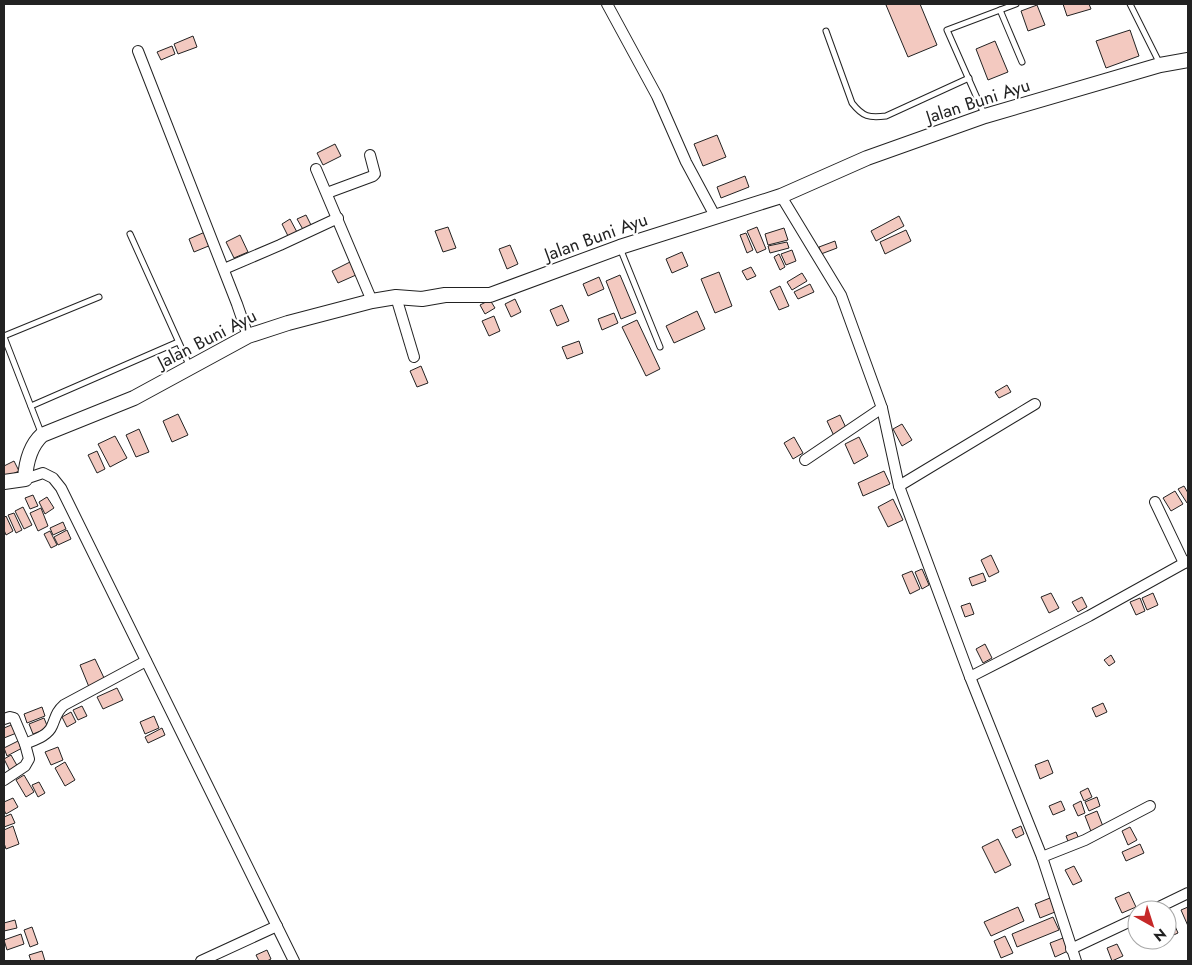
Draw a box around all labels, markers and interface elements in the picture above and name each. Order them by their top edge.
street label: Jalan Buni Ayu [921,72,1033,131]
street label: Jalan Buni Ayu [539,206,651,268]
street label: Jalan Buni Ayu [151,303,261,376]
north arrow [1127,900,1177,950]
text: N [1150,924,1171,946]

